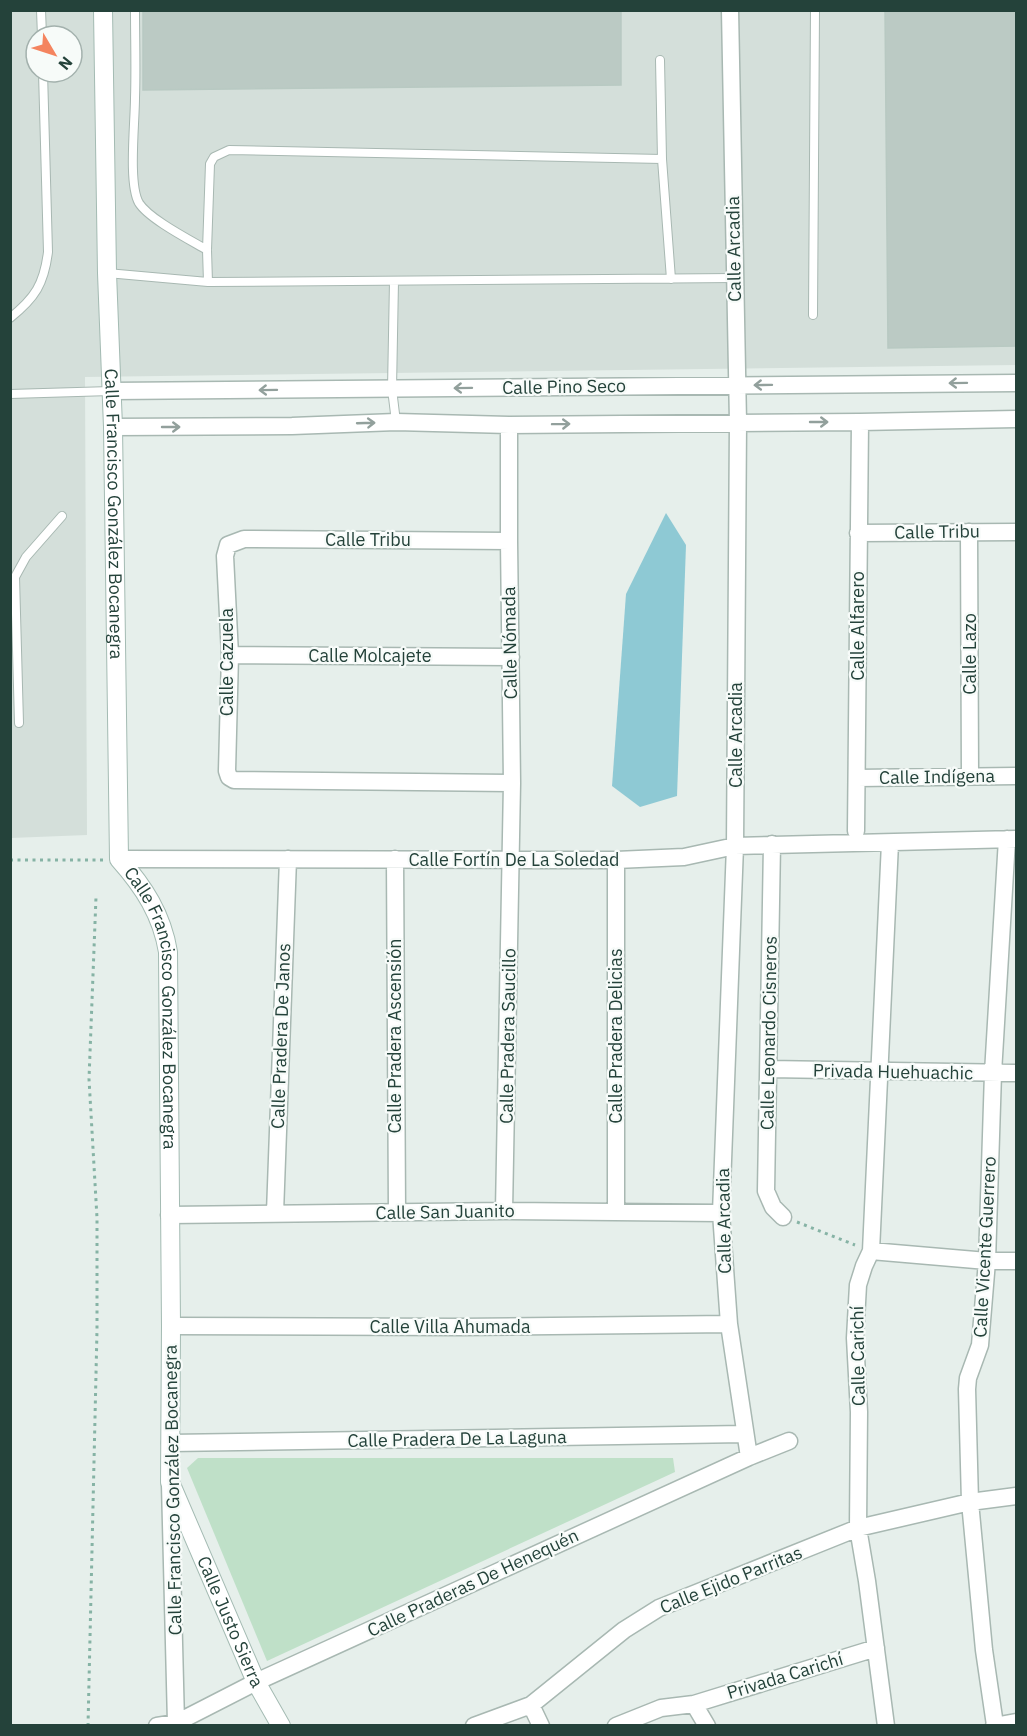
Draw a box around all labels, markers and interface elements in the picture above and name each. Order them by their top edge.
north arrow [24,24,84,84]
text: N [54,53,77,74]
street label: Calle Arcadia [721,195,746,302]
street label: Calle Francisco González Bocanegra [100,368,128,660]
street label: Calle Pino Seco [502,374,626,399]
one-way arrow [949,377,969,389]
one-way arrow [754,379,774,391]
one-way arrow [454,382,474,394]
one-way arrow [259,384,279,396]
one-way arrow [809,416,829,428]
one-way arrow [356,418,376,429]
one-way arrow [551,419,571,430]
one-way arrow [161,421,181,433]
street label: Calle Tribu [894,519,980,544]
street label: Calle Tribu [325,528,411,551]
street label: Calle Alfarero [846,571,869,681]
street label: Calle Nómada [497,586,522,700]
street label: Calle Cazuela [215,607,238,716]
street label: Calle Lazo [958,613,981,695]
street label: Calle Molcajete [308,644,432,667]
street label: Calle Arcadia [724,682,747,788]
street label: Calle Indígena [879,764,996,789]
street label: Calle Fortín De La Soledad [408,848,620,871]
street label: Calle Francisco González Bocanegra [119,862,182,1150]
street label: Calle Leonardo Cisneros [755,936,782,1130]
street label: Calle Pradera Ascensión [383,938,406,1134]
street label: Calle Pradera De Janos [266,942,295,1129]
street label: Calle Pradera Saucillo [494,948,521,1124]
street label: Calle Pradera Delicias [604,948,627,1124]
street label: Privada Huehuachic [813,1059,973,1084]
street label: Calle Vicente Guerrero [968,1156,1001,1338]
street label: Calle Arcadia [711,1167,736,1274]
street label: Calle San Juanito [375,1199,515,1224]
street label: Calle Carichí [845,1305,870,1406]
street label: Calle Villa Ahumada [369,1315,531,1338]
street label: Calle Francisco González Bocanegra [158,1344,187,1635]
street label: Calle Pradera De La Laguna [347,1425,567,1452]
street label: Calle Praderas De Henequén [363,1523,582,1642]
street label: Calle Ejido Parritas [656,1540,805,1619]
street label: Calle Justo Sierra [192,1552,269,1692]
street label: Privada Carichí [724,1647,846,1704]

